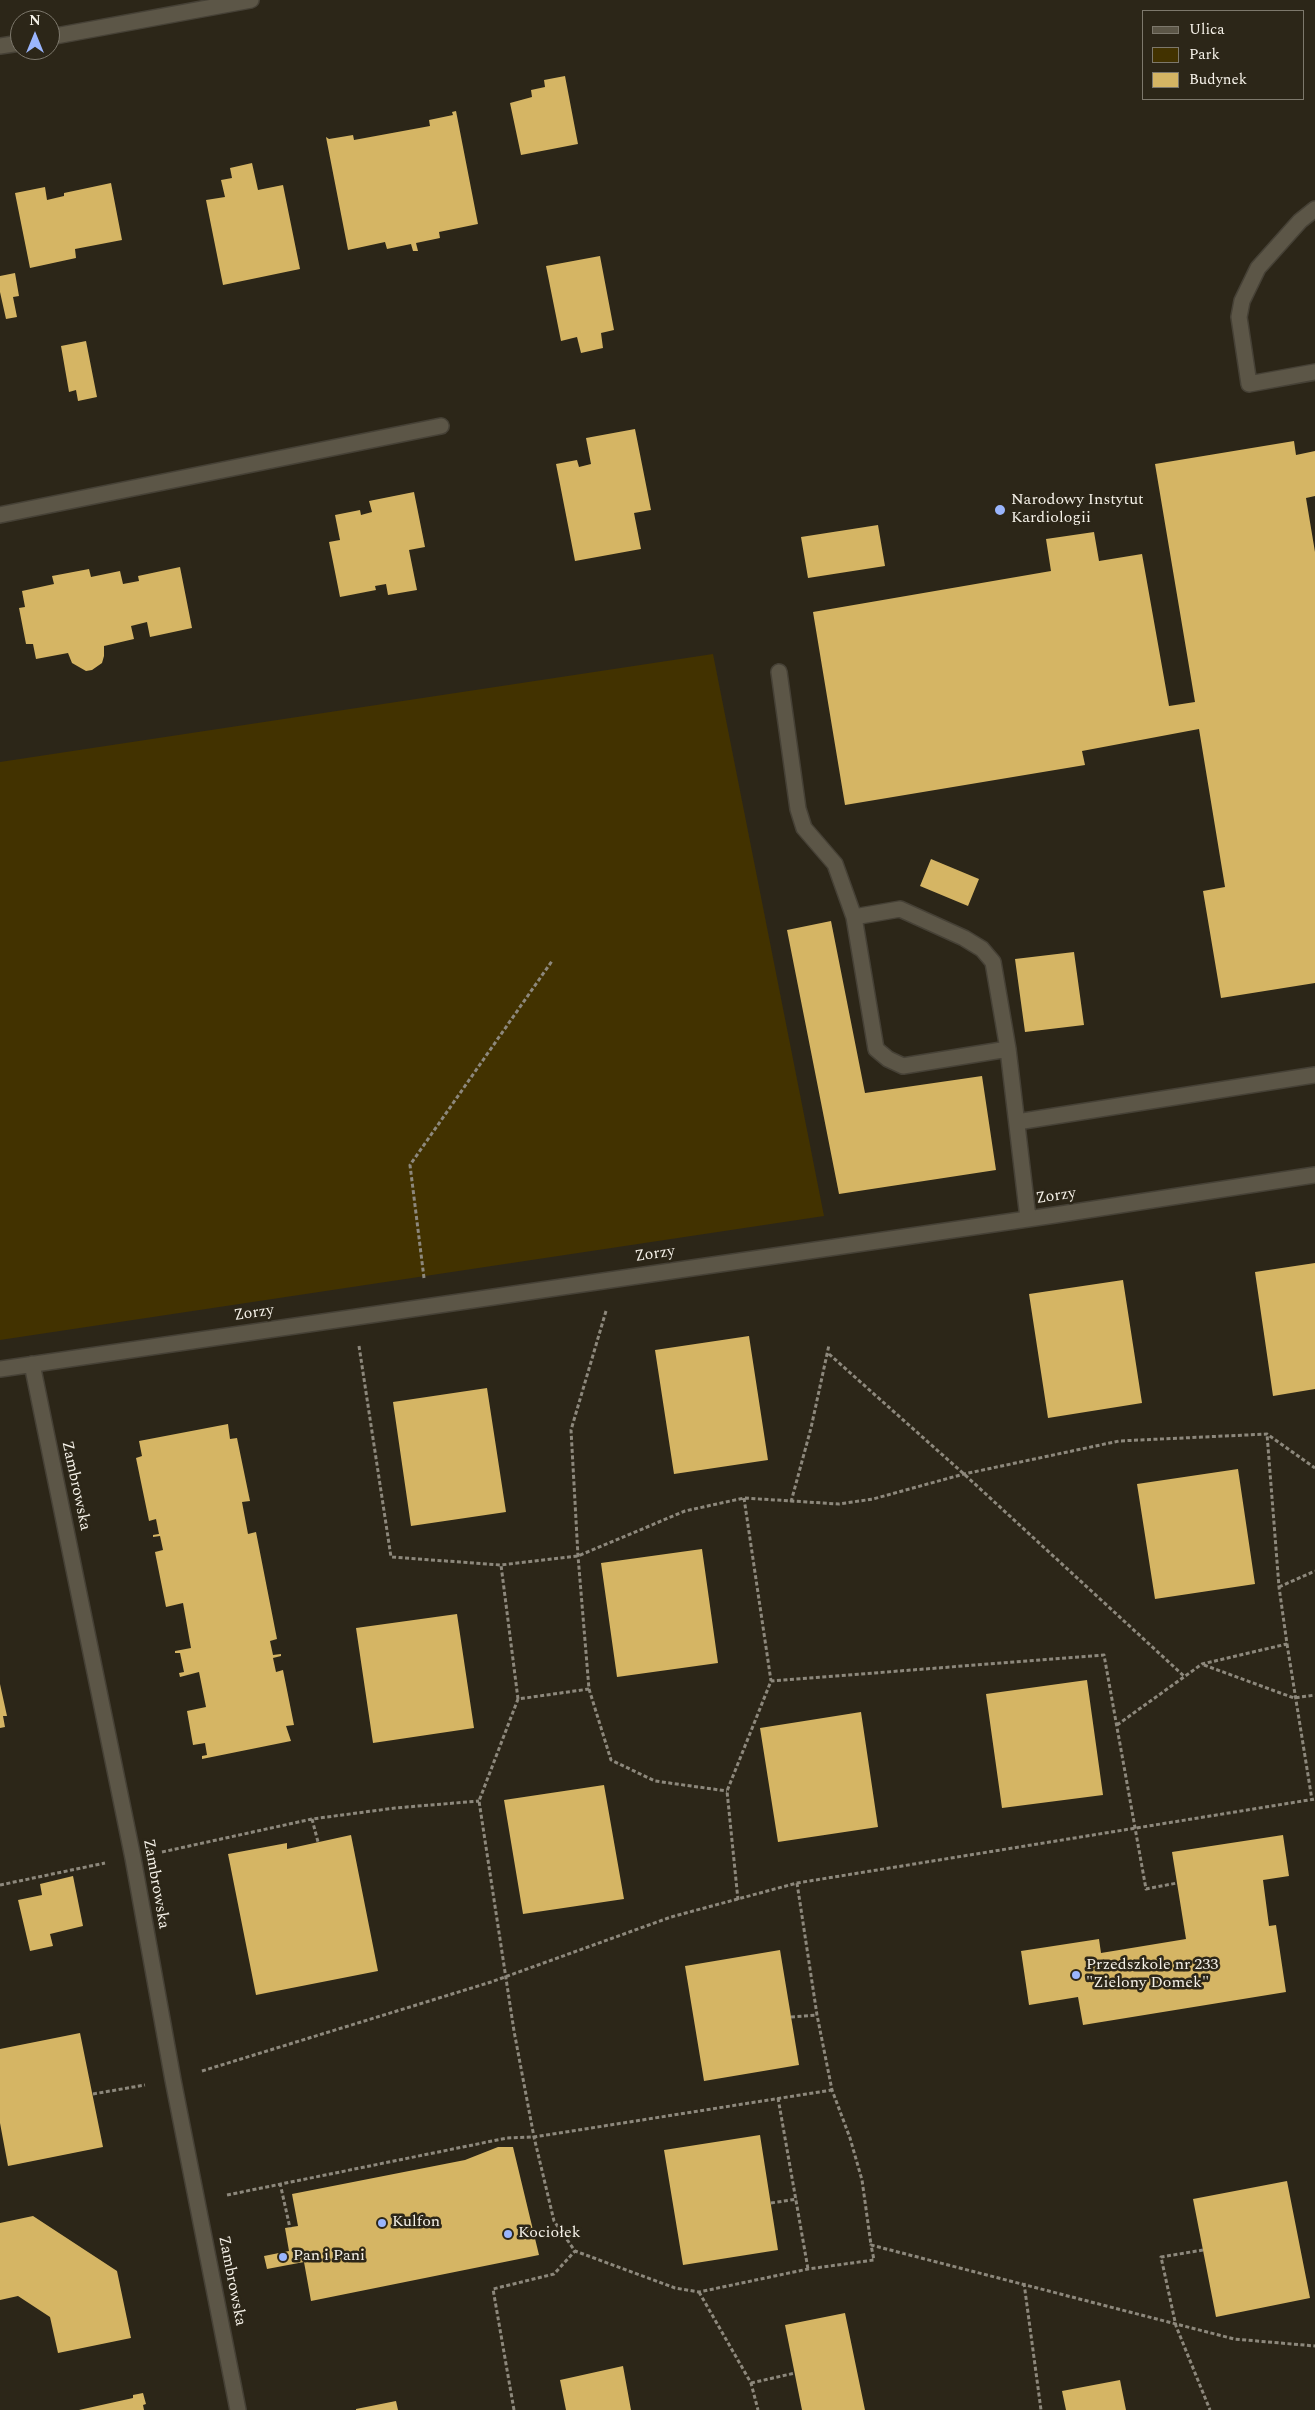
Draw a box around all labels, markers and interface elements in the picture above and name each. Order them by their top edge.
north arrow [10,10,60,60]
text: N [29,10,41,31]
legend [1142,10,1305,100]
text: Ulica [1189,18,1225,41]
text: Park [1189,43,1220,66]
text: Budynek [1189,68,1247,91]
place label: Narodowy Instytut Kardiologii [1011,491,1144,529]
marker: Narodowy Instytut Kardiologii [993,503,1007,517]
street label: Zorzy [1035,1185,1077,1209]
street label: Zorzy [634,1243,676,1267]
street label: Zorzy [233,1302,275,1326]
street label: Zambrowska [56,1439,94,1533]
street label: Zambrowska [138,1837,172,1931]
place label: Przedszkole nr 233 "Zielony Domek" [1086,1956,1218,1994]
marker: Przedszkole nr 233 "Zielony Domek" [1070,1969,1082,1981]
place label: Kulfon [392,2213,440,2233]
marker: Kulfon [376,2217,388,2229]
place label: Kociołek [518,2224,581,2244]
marker: Kociołek [502,2228,514,2240]
street label: Zambrowska [213,2234,249,2328]
place label: Pan i Pani [293,2247,365,2267]
marker: Pan i Pani [277,2251,289,2263]

